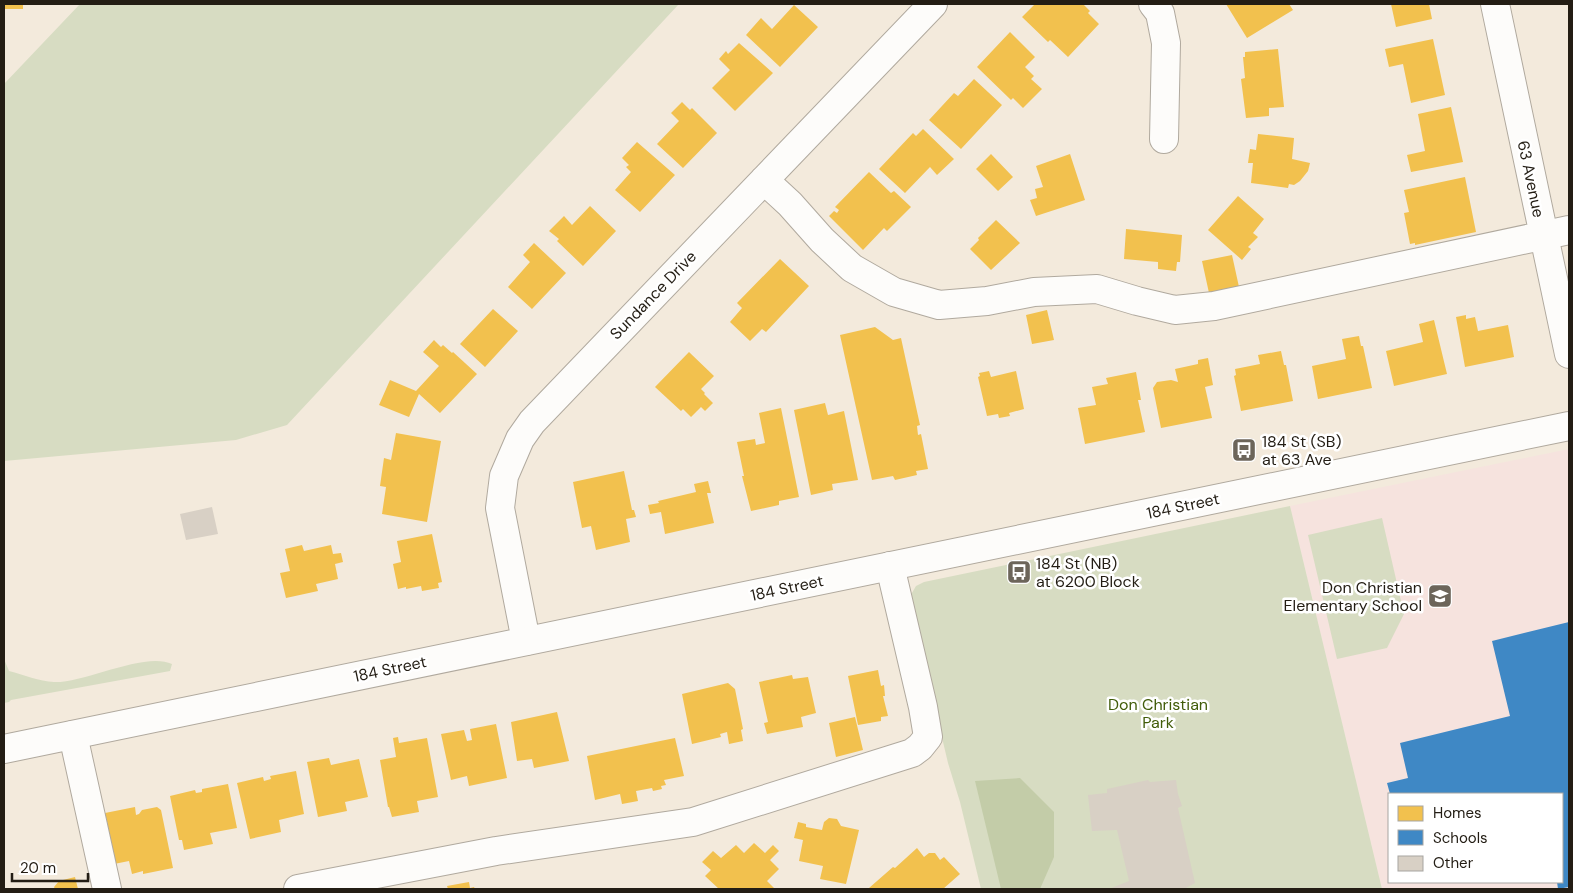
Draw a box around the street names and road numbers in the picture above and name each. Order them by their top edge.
street label: 63 Avenue [1513,139,1549,219]
street label: Sundance Drive [605,246,701,344]
street label: 184 Street [1145,488,1221,524]
street label: 184 Street [749,570,825,606]
street label: 184 Street [352,651,428,687]

